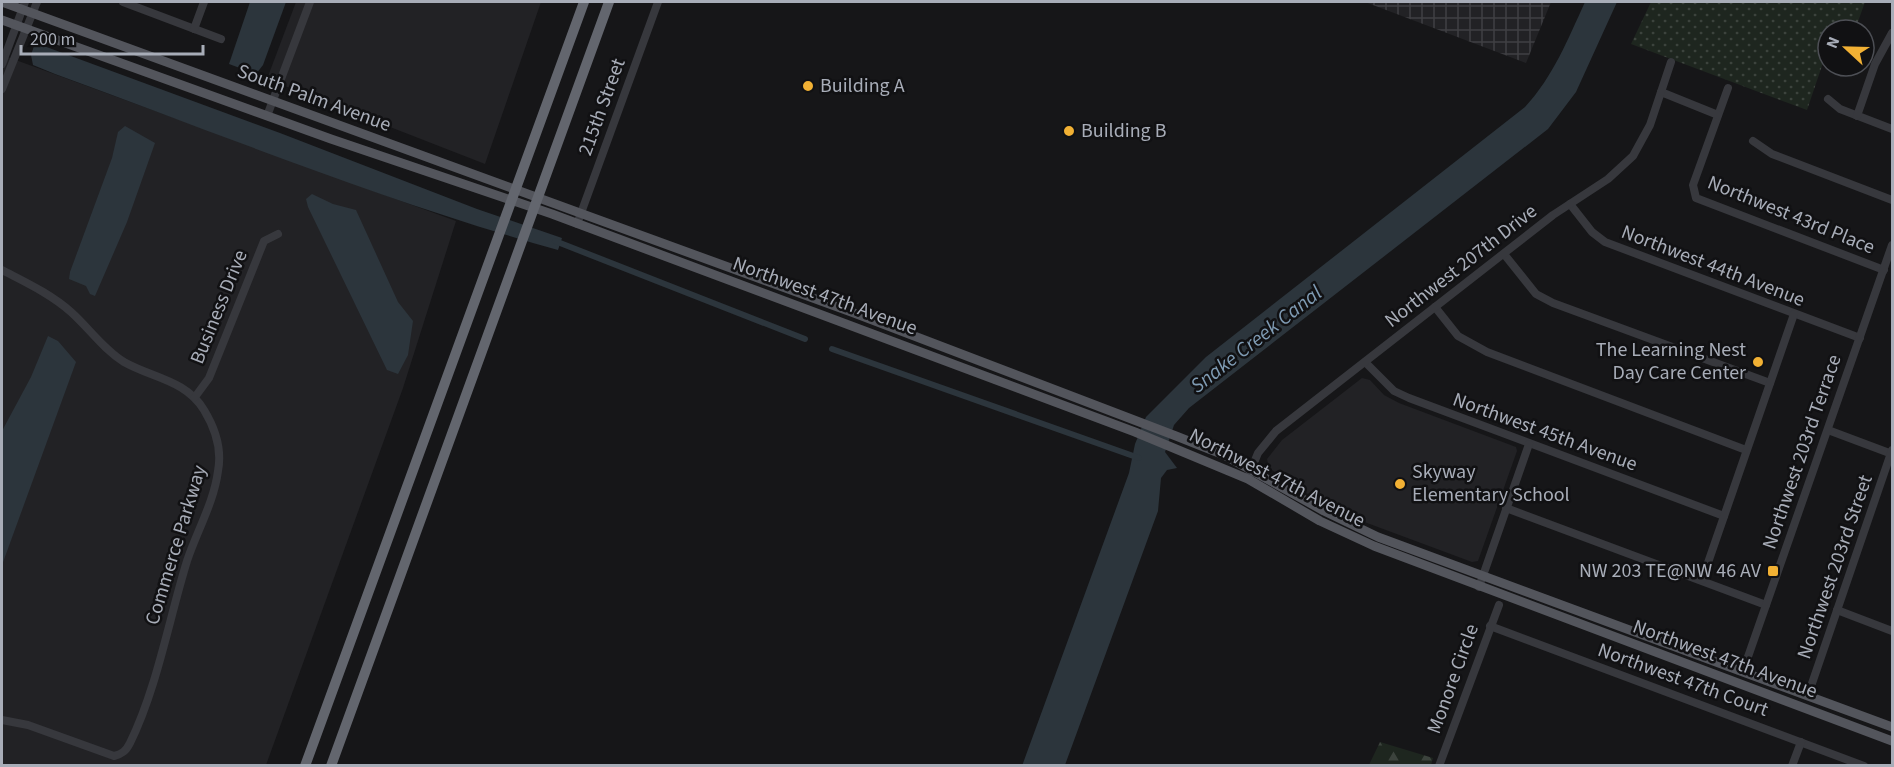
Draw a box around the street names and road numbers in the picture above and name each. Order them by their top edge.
street label: 215th Street [571,54,633,160]
street label: South Palm Avenue [233,57,395,139]
street label: Northwest 43rd Place [1703,169,1879,261]
street label: Northwest 207th Drive [1379,198,1543,334]
street label: Northwest 44th Avenue [1617,218,1809,314]
street label: Business Drive [183,246,255,368]
street label: Northwest 47th Avenue [729,250,921,342]
street label: Northwest 203rd Terrace [1755,351,1849,553]
street label: Northwest 45th Avenue [1449,386,1641,478]
street label: Northwest 47th Avenue [1184,421,1370,535]
street label: Commerce Parkway [138,461,214,628]
street label: Northwest 203rd Street [1790,471,1880,663]
street label: Northwest 47th Avenue [1629,613,1821,705]
street label: Monore Circle [1420,620,1486,738]
street label: Northwest 47th Court [1594,636,1772,724]

